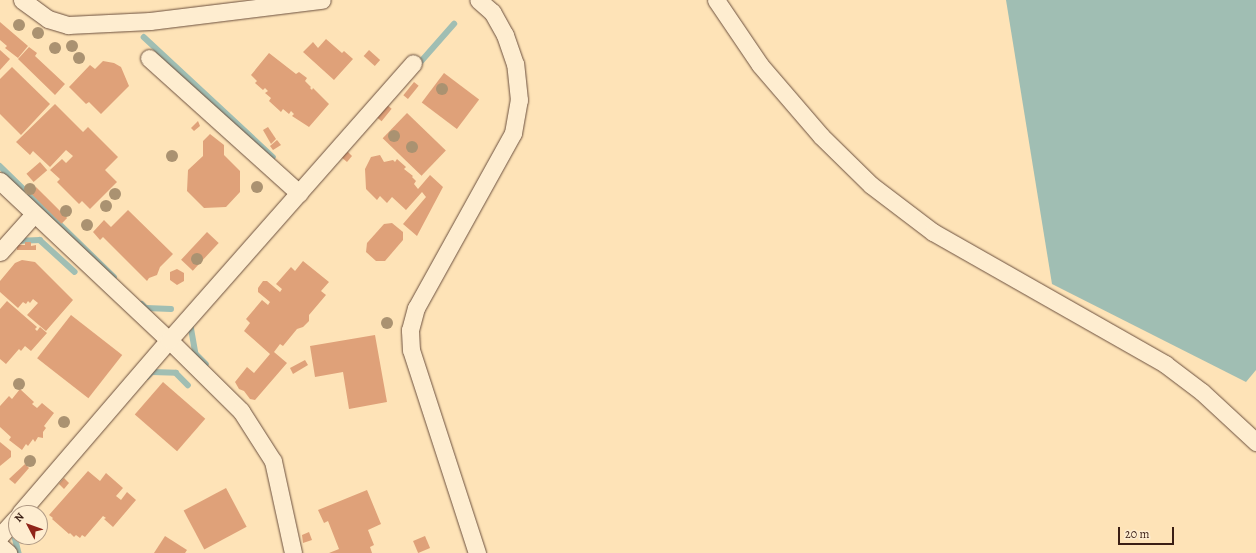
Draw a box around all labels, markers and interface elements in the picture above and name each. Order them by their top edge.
north arrow [8,505,48,545]
text: N [11,510,28,525]
scale bar [1120,519,1176,545]
text: 20 m [1125,526,1149,542]

